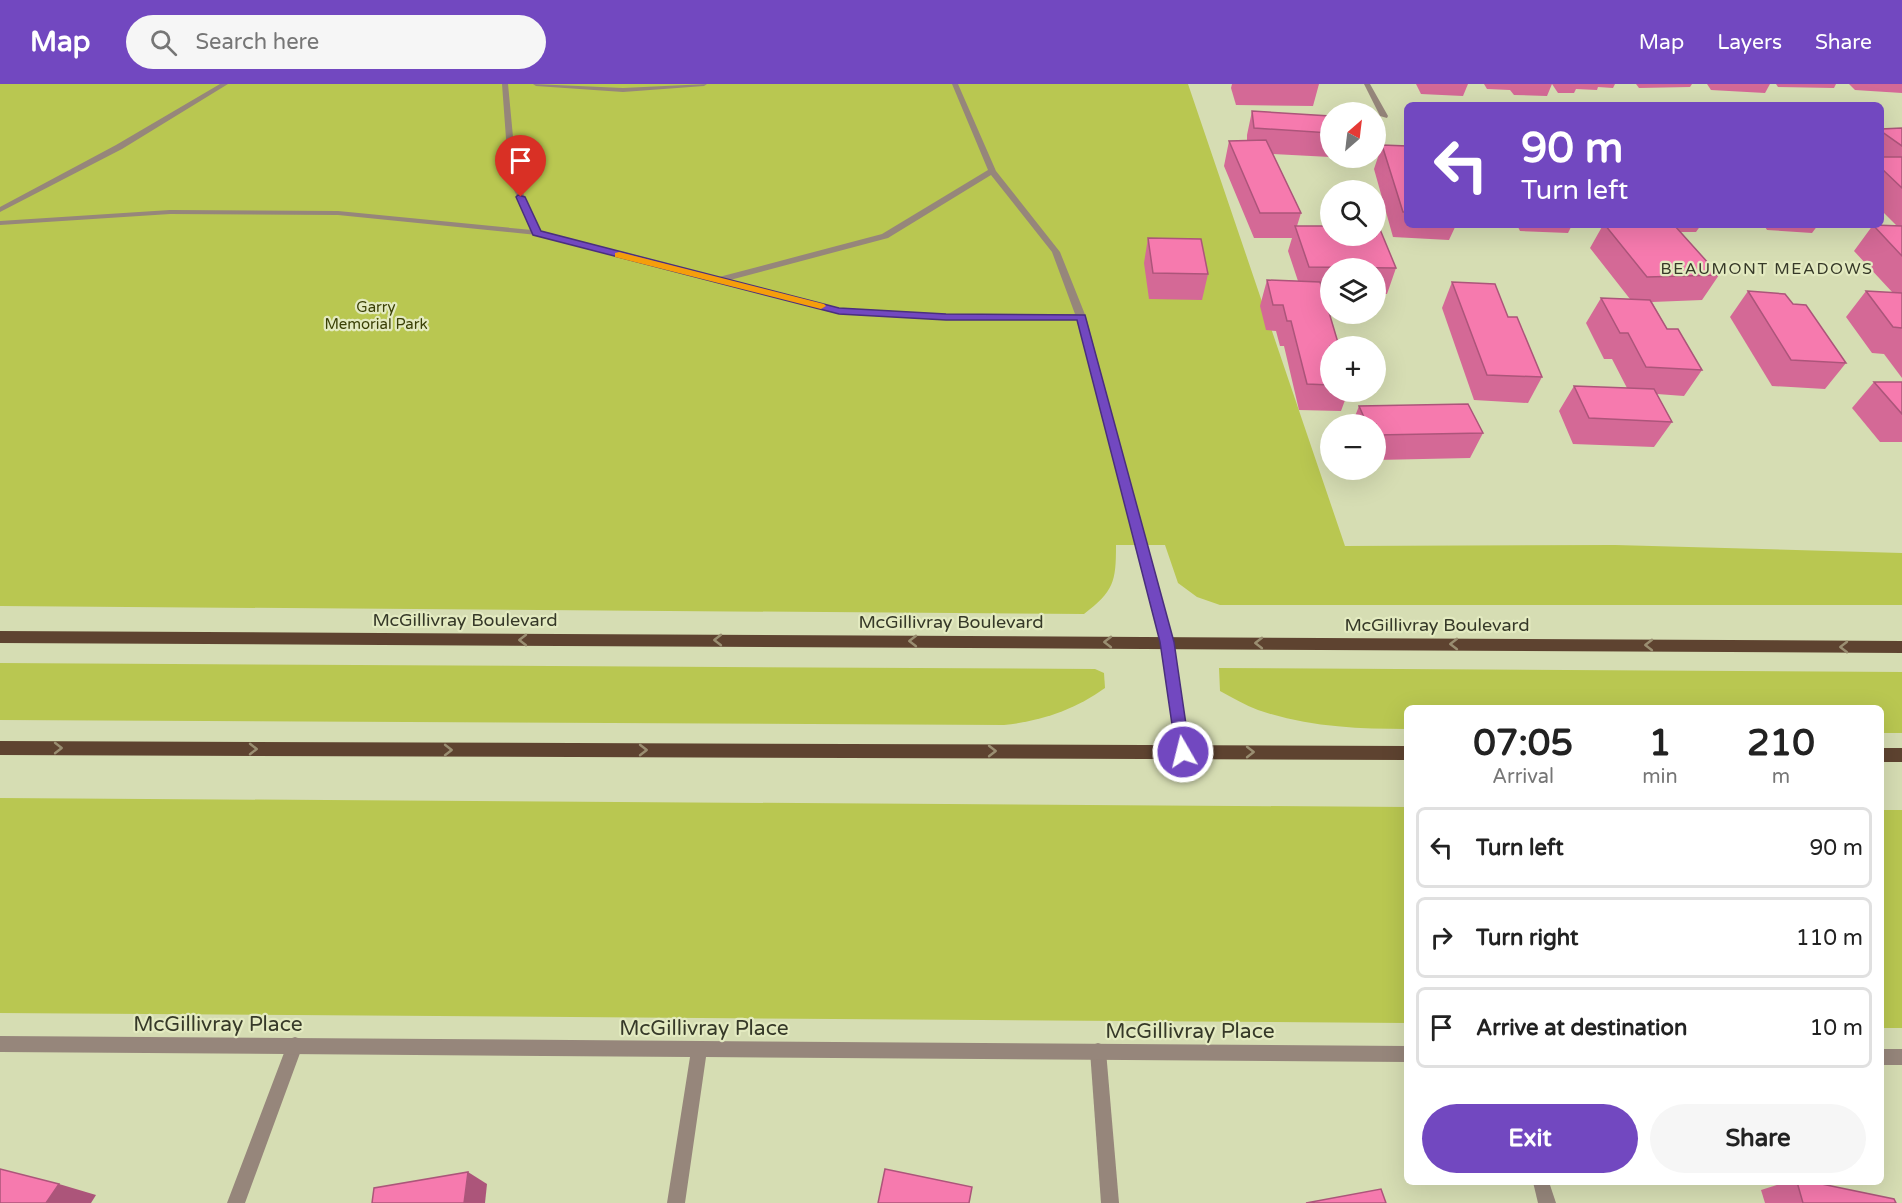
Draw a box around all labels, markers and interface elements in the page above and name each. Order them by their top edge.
search box [126,15,546,69]
text: Map [30,25,90,59]
icon: search [147,26,180,59]
text: Search here [195,29,319,55]
text: Map [1639,30,1684,55]
text: Layers [1717,30,1782,55]
text: Share [1815,30,1872,55]
north arrow [1320,102,1386,168]
map controls [1320,102,1386,480]
text: 90 m [1521,123,1623,174]
icon: left [1422,126,1500,204]
pin [495,135,546,197]
icon: arrive [504,144,537,177]
text: Turn left [1521,174,1628,207]
button: search [1320,180,1386,246]
button: layers [1320,258,1386,324]
district label: BEAUMONT MEADOWS [1661,259,1873,279]
park label: Garry Memorial Park [324,298,428,333]
button: + [1320,336,1386,402]
button: − [1320,414,1386,480]
street label: McGillivray Boulevard [372,609,558,631]
street label: McGillivray Boulevard [858,611,1044,633]
street label: McGillivray Boulevard [1344,614,1530,636]
one-way arrow [519,634,528,646]
one-way arrow [714,634,723,646]
one-way arrow [909,635,918,647]
one-way arrow [1104,636,1113,648]
one-way arrow [1254,637,1263,649]
one-way arrow [1449,638,1458,650]
one-way arrow [1644,639,1653,652]
one-way arrow [1839,641,1848,653]
position arrow [1151,720,1215,784]
text: 07:05 [1473,722,1573,765]
text: 1 [1649,722,1671,765]
text: 210 [1747,722,1815,765]
one-way arrow [54,742,63,754]
one-way arrow [249,743,258,755]
one-way arrow [444,744,453,756]
one-way arrow [639,744,648,756]
one-way arrow [988,745,997,757]
one-way arrow [1246,746,1255,758]
text: Arrival [1492,765,1554,789]
text: min [1642,765,1678,789]
text: m [1772,765,1790,789]
icon: left [1425,831,1458,864]
text: Turn left [1476,835,1564,861]
text: 90 m [1809,835,1863,861]
icon: right [1425,921,1458,954]
text: Turn right [1476,925,1578,951]
text: 110 m [1796,925,1863,951]
icon: arrive [1425,1011,1458,1044]
street label: McGillivray Place [133,1012,303,1037]
text: Arrive at destination [1476,1015,1687,1041]
text: 10 m [1809,1015,1863,1041]
street label: McGillivray Place [619,1016,789,1041]
street label: McGillivray Place [1105,1019,1275,1044]
button: Exit [1422,1104,1638,1173]
button: Share [1650,1104,1866,1173]

